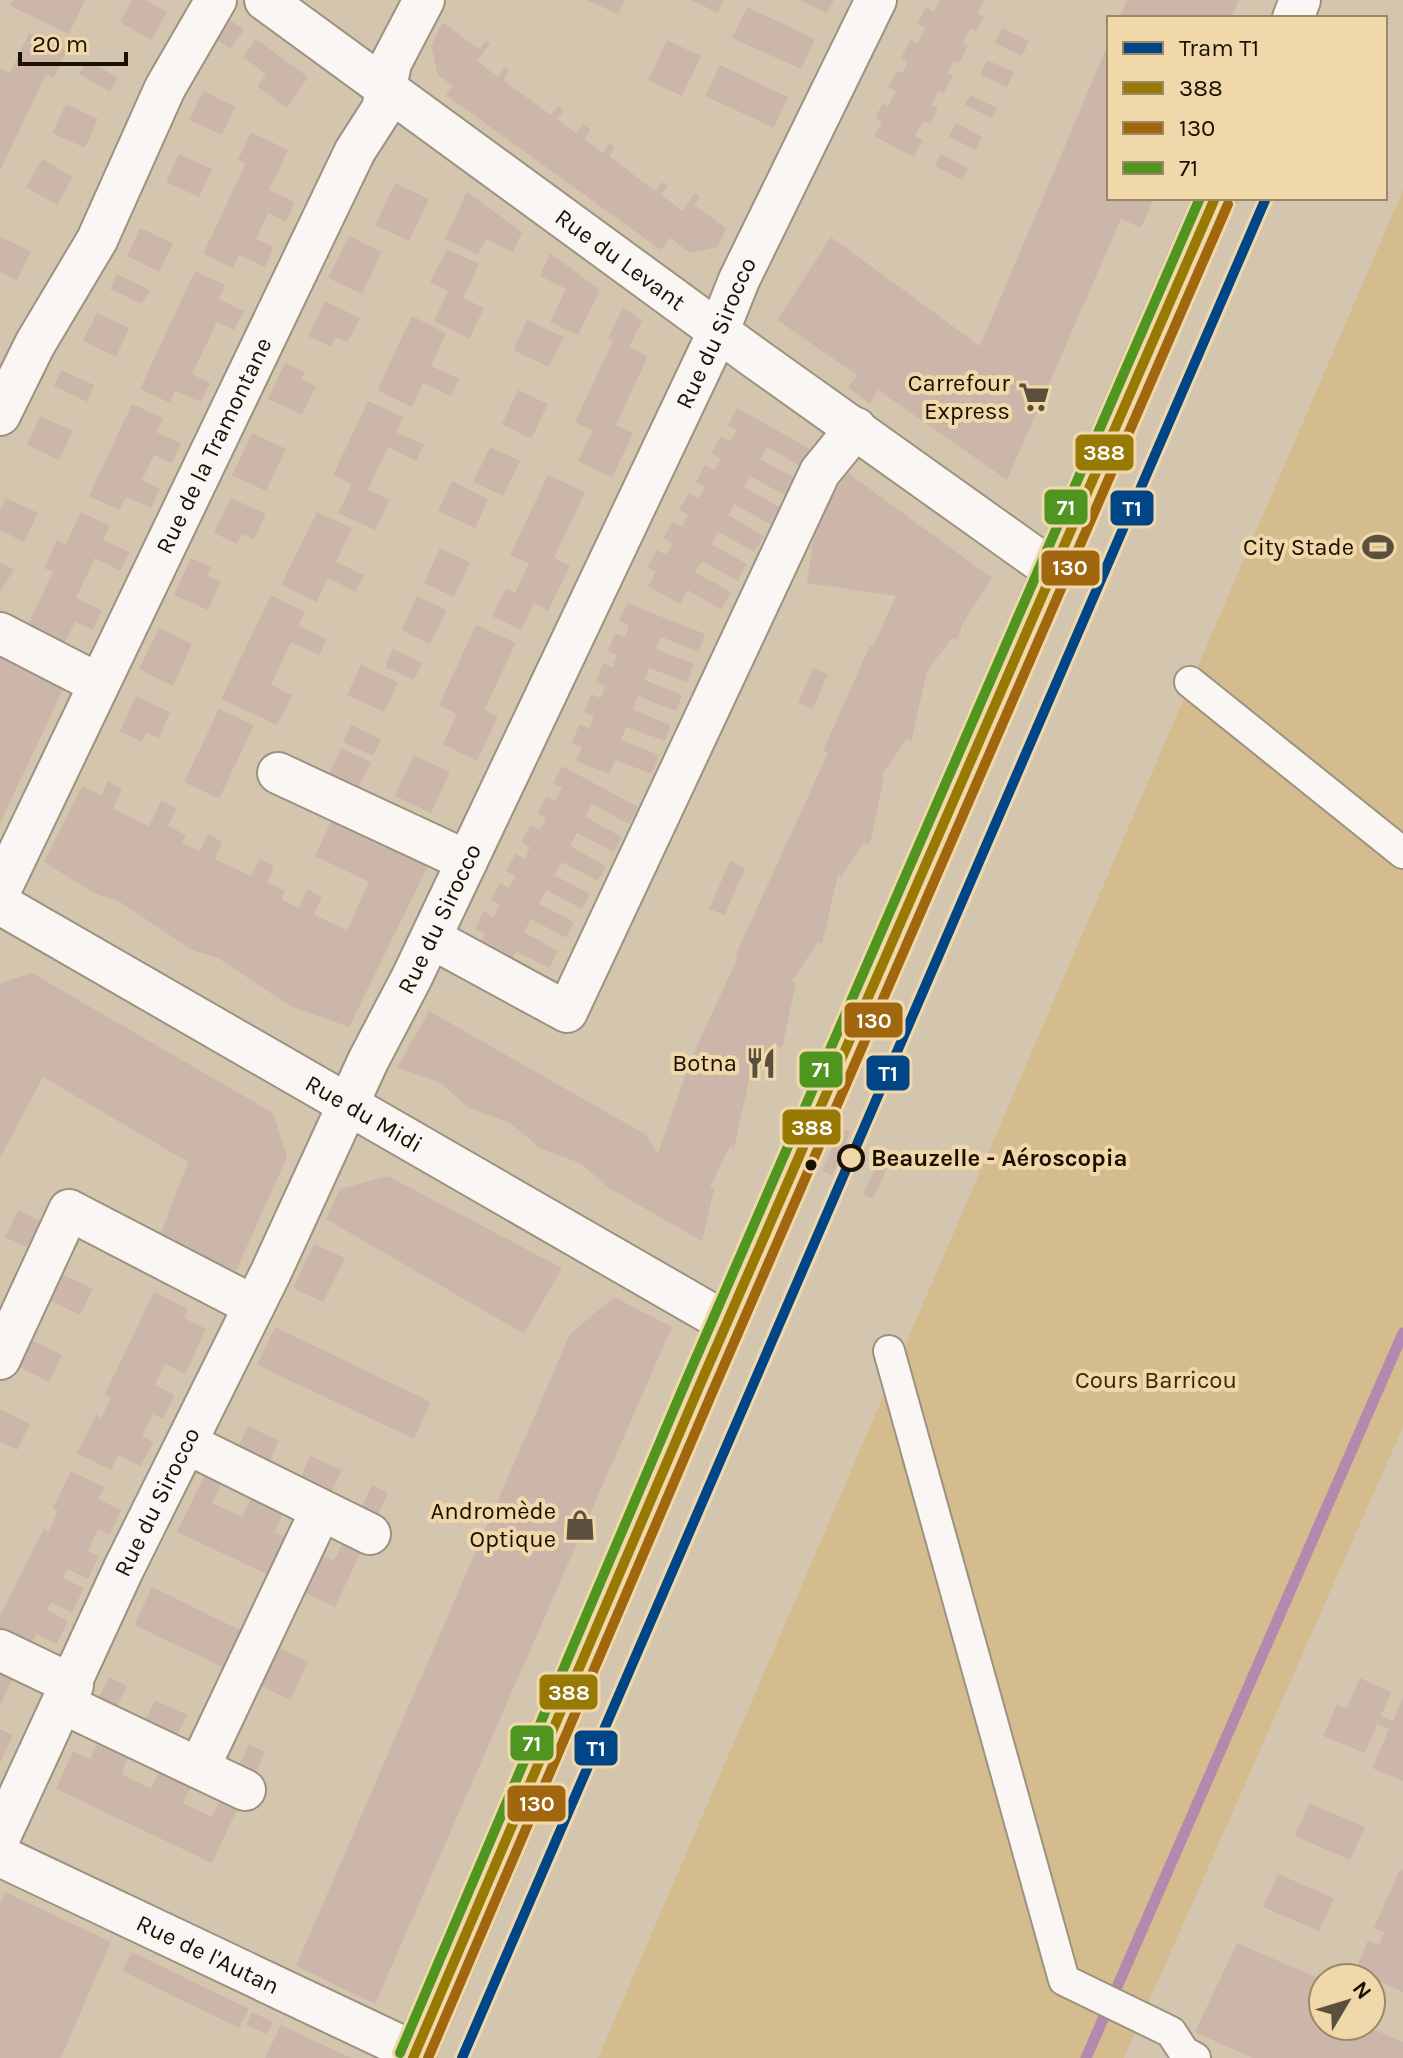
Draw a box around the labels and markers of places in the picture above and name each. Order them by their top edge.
place label: Carrefour Express [908,369,1010,425]
supermarket icon: Carrefour Express [1017,380,1051,414]
sports icon: City Stade [1361,530,1395,564]
place label: City Stade [1243,533,1354,561]
restaurant icon: Botna [744,1046,778,1080]
place label: Botna [672,1049,737,1077]
place label: Beauzelle - Aéroscopia [871,1144,1128,1172]
marker: Beauzelle - Aéroscopia [838,1145,864,1171]
unlabelled marker [803,1157,819,1173]
place label: Andromède Optique [430,1497,556,1553]
shop icon: Andromède Optique [563,1508,597,1542]

